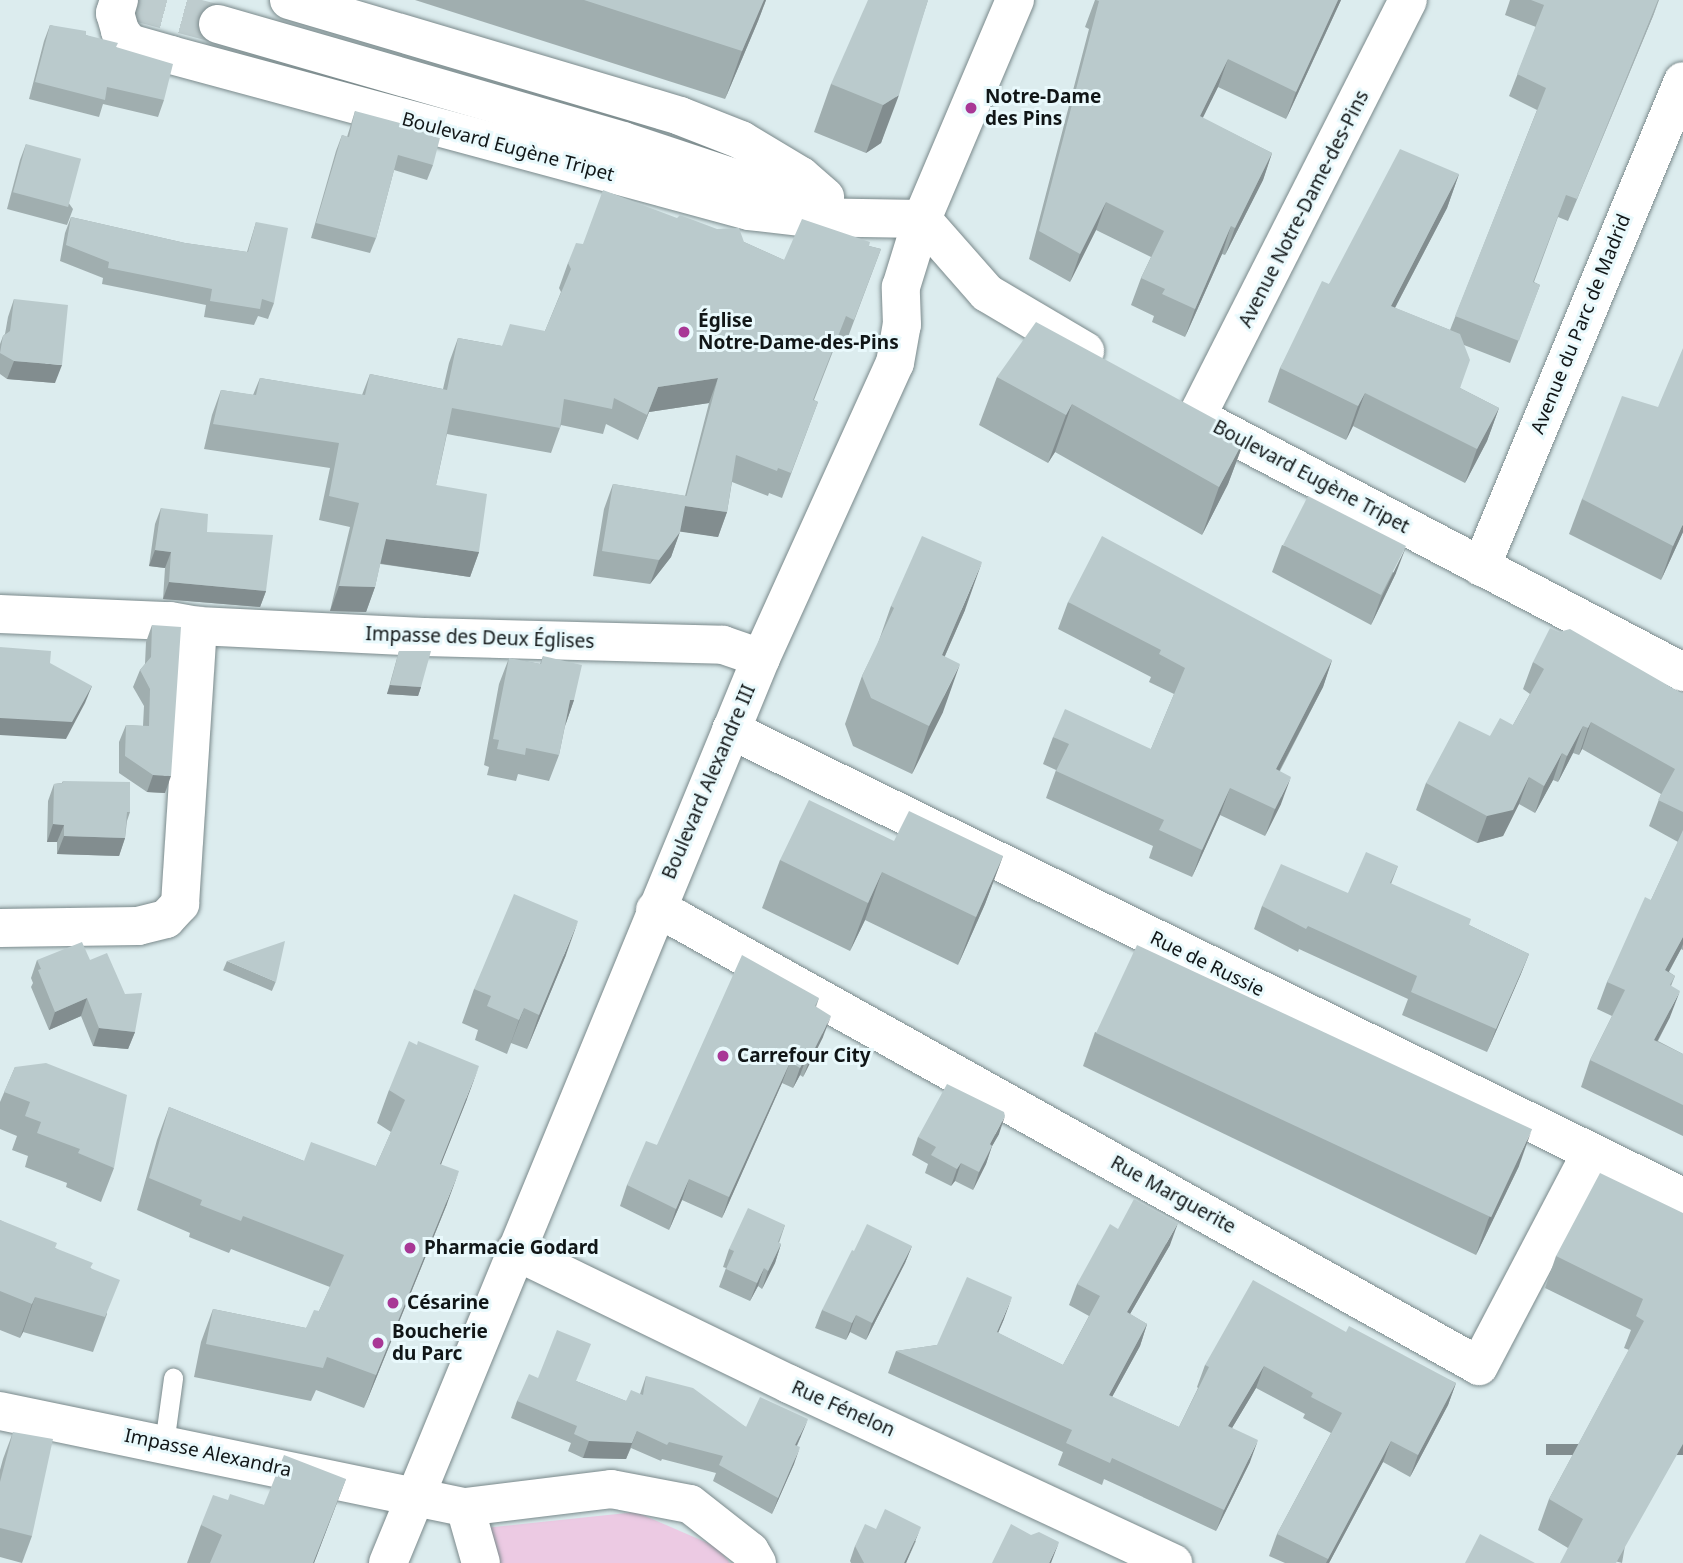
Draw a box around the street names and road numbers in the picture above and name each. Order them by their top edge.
street label: Avenue Notre-Dame-des-Pins [1234,87,1374,331]
street label: Boulevard Eugène Tripet [399,108,617,186]
street label: Avenue du Parc de Madrid [1526,211,1636,437]
street label: Boulevard Eugène Tripet [1209,416,1413,538]
street label: Impasse des Deux Églises [365,623,595,653]
street label: Boulevard Alexandre III [658,681,760,883]
street label: Rue de Russie [1146,927,1268,1001]
street label: Rue Marguerite [1107,1151,1239,1239]
street label: Rue Fénelon [788,1376,898,1442]
street label: Impasse Alexandra [122,1424,294,1482]

